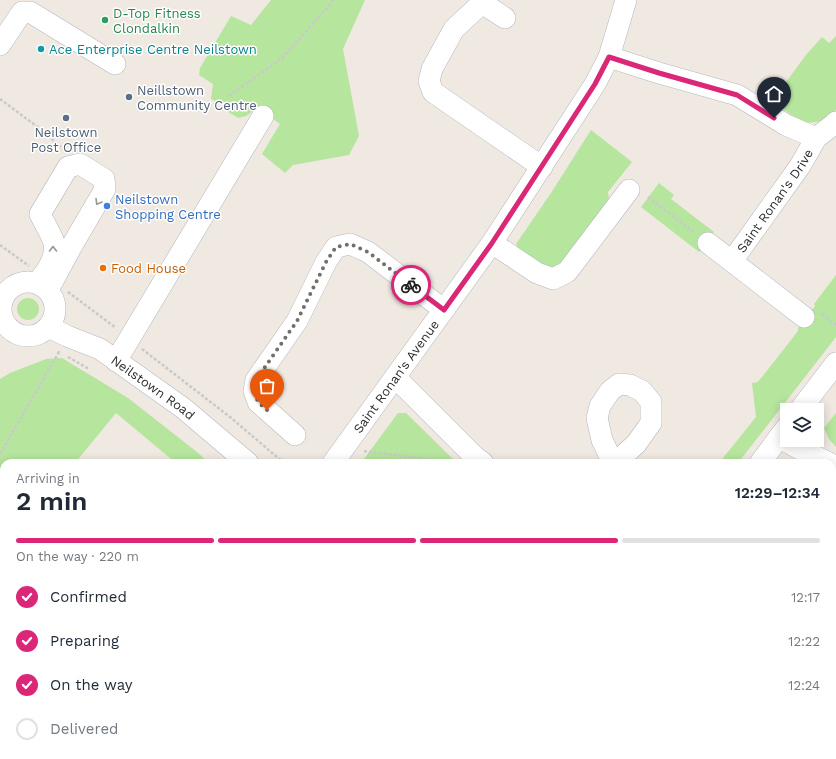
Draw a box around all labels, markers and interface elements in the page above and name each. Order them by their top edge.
place label: D-Top Fitness Clondalkin [113,6,201,36]
marker: D-Top Fitness Clondalkin [100,15,110,25]
place label: Ace Enterprise Centre Neilstown [49,42,257,57]
marker: Ace Enterprise Centre Neilstown [36,44,46,54]
pin [757,77,791,118]
place label: Neillstown Community Centre [137,83,257,113]
icon: home [763,83,785,105]
marker: Neillstown Community Centre [124,92,134,102]
marker: Neilstown Post Office [61,113,71,123]
place label: Neilstown Post Office [31,125,101,155]
street label: Saint Ronan's Drive [733,146,816,255]
place label: Neilstown Shopping Centre [115,192,221,222]
one-way arrow [95,198,102,205]
marker: Neilstown Shopping Centre [102,201,112,211]
one-way arrow [49,246,57,252]
place label: Food House [111,261,186,276]
marker: Food House [98,263,108,273]
courier [391,265,431,305]
icon: bike [400,274,422,296]
street label: Saint Ronan's Avenue [350,317,442,436]
street label: Neilstown Road [108,352,198,422]
pin [250,369,284,410]
icon: bag [256,375,278,397]
map controls [780,403,824,447]
button: layers [780,403,824,447]
text: Arriving in [16,471,80,486]
text: 12:29–12:34 [735,484,820,502]
text: 2 min [16,486,87,516]
text: On the way · 220 m [16,549,139,564]
icon: check [16,586,38,608]
text: Confirmed [50,588,127,606]
text: 12:17 [791,590,820,605]
icon: check [16,630,38,652]
text: Preparing [50,632,119,650]
text: 12:22 [788,634,820,649]
icon: check [16,674,38,696]
text: On the way [50,676,132,694]
text: 12:24 [788,678,820,693]
text: Delivered [50,720,118,738]

